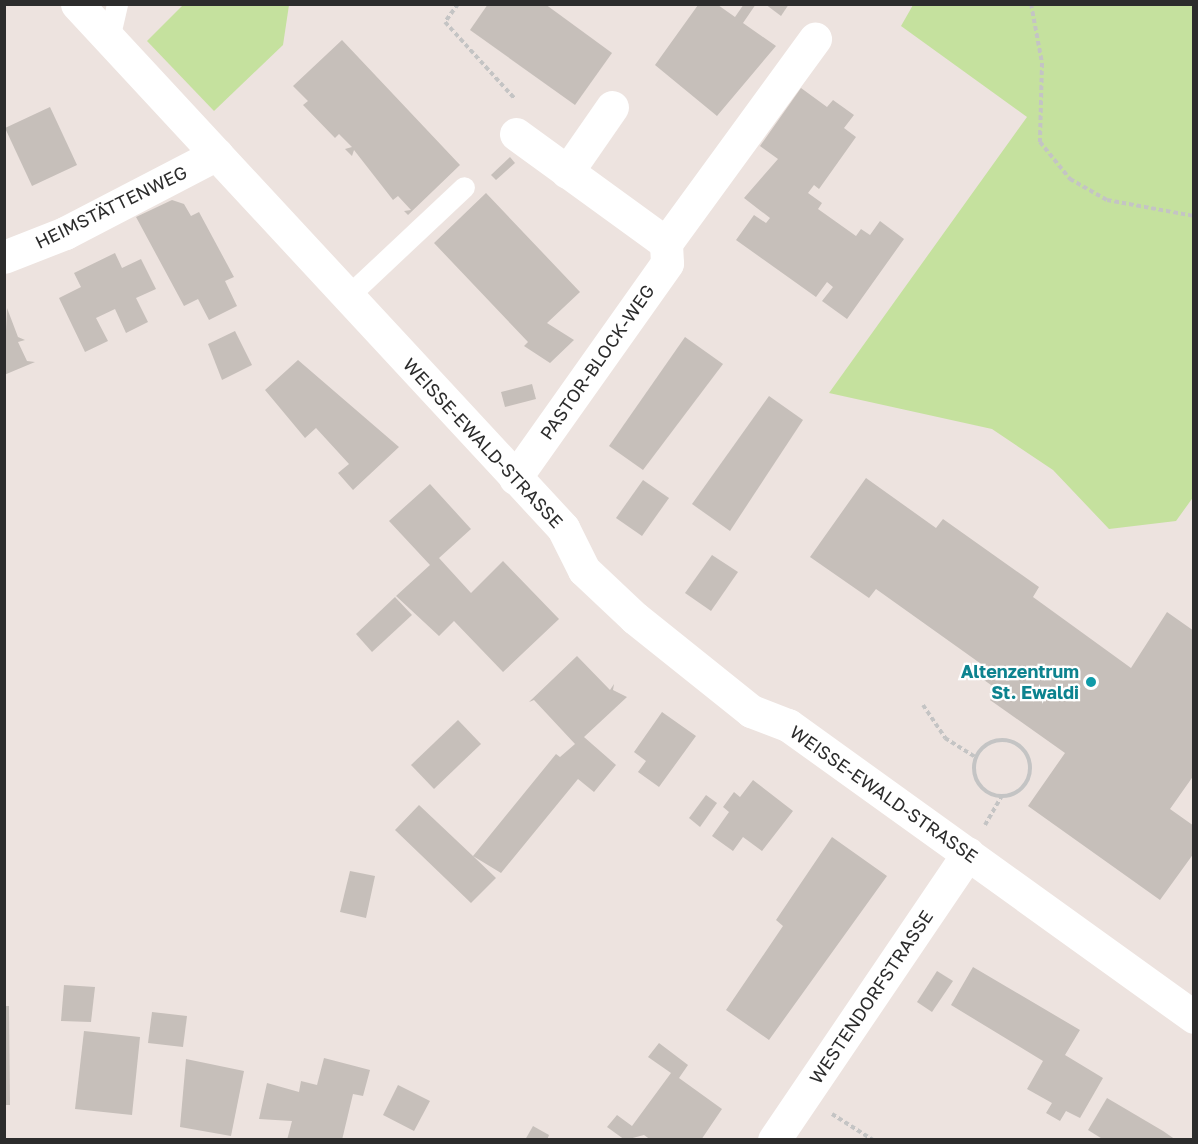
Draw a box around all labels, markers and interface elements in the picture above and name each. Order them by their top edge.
street label: HEIMSTÄTTENWEG [32,161,190,253]
street label: PASTOR-BLOCK-WEG [535,280,659,444]
street label: WEISSE-EWALD-STRASSE [399,354,567,532]
place label: Altenzentrum St. Ewaldi [961,661,1079,704]
marker: Altenzentrum St. Ewaldi [1084,675,1098,689]
street label: WEISSE-EWALD-STRASSE [786,721,982,867]
street label: WESTENDORFSTRASSE [805,906,937,1088]

